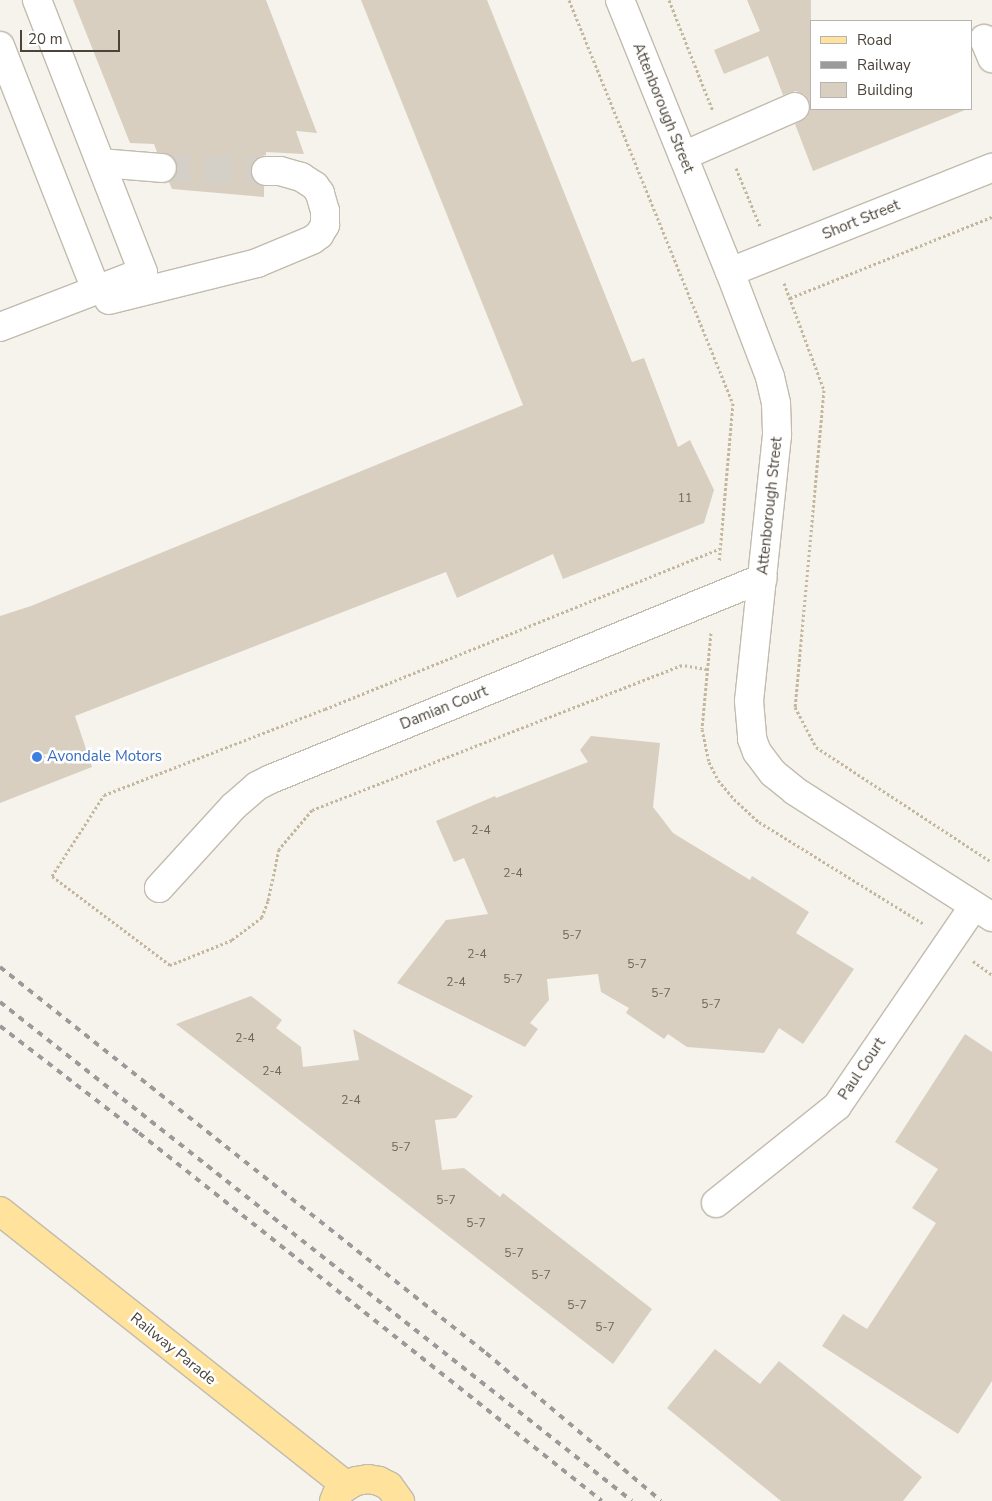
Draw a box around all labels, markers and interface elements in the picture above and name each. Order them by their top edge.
scale bar [22,20,122,52]
legend [810,20,972,110]
text: 20 m [28,29,63,49]
text: Road [857,30,892,50]
street label: Attenborough Street [629,40,697,176]
text: Railway [857,55,911,75]
text: Building [857,80,913,100]
street label: Short Street [820,196,902,244]
street label: Attenborough Street [754,436,786,576]
house number: 11 [678,492,692,506]
street label: Damian Court [397,682,491,734]
place label: Avondale Motors [47,748,162,766]
marker: Avondale Motors [31,751,43,763]
house number: 2-4 [471,824,491,838]
house number: 2-4 [503,867,523,881]
house number: 5-7 [562,929,582,943]
house number: 2-4 [467,948,487,962]
house number: 5-7 [627,958,647,972]
house number: 5-7 [503,973,523,987]
house number: 2-4 [446,976,466,990]
house number: 5-7 [651,987,671,1001]
house number: 5-7 [701,998,721,1012]
house number: 2-4 [235,1032,255,1046]
street label: Paul Court [835,1034,889,1104]
house number: 2-4 [262,1065,282,1079]
house number: 2-4 [341,1094,361,1108]
house number: 5-7 [391,1141,411,1155]
house number: 5-7 [436,1194,456,1208]
house number: 5-7 [466,1217,486,1231]
house number: 5-7 [504,1247,524,1261]
house number: 5-7 [531,1269,551,1283]
house number: 5-7 [567,1299,587,1313]
street label: Railway Parade [127,1309,219,1389]
house number: 5-7 [595,1321,615,1335]

